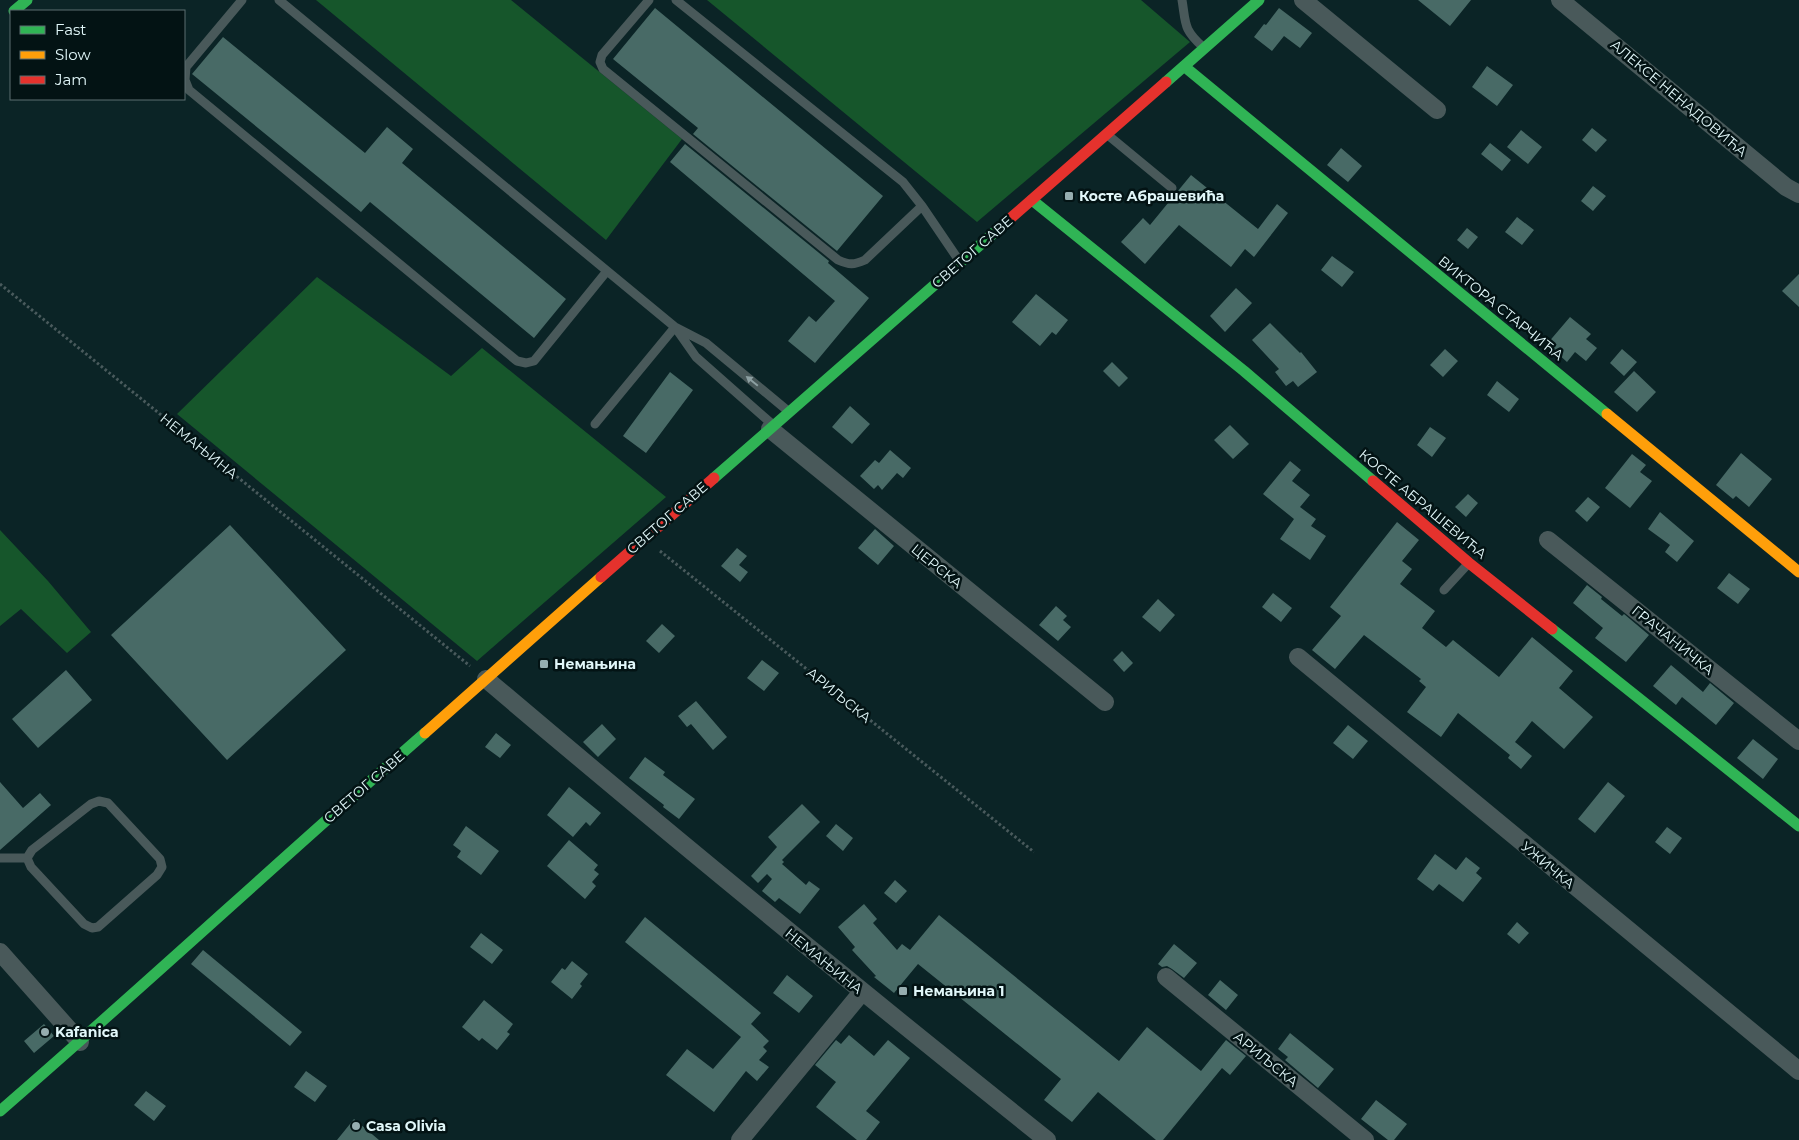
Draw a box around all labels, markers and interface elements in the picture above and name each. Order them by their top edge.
legend [10,10,185,100]
text: Fast [55,20,86,39]
street label: АЛЕКСЕ НЕНАДОВИЋА [1607,36,1751,161]
text: Slow [55,45,91,64]
text: Jam [54,70,87,89]
place label: Косте Абрашевића [1079,187,1224,205]
marker: Косте Абрашевића [1063,190,1075,202]
street label: СВЕТОГ САВЕ [928,212,1016,292]
street label: ВИКТОРА СТАРЧИЋА [1435,252,1568,364]
one-way arrow [745,375,758,386]
street label: НЕМАЊИНА [157,409,242,483]
street label: КОСТЕ АБРАШЕВИЋА [1355,445,1491,563]
street label: СВЕТОГ САВЕ [623,478,711,558]
street label: ЦЕРСКА [908,540,967,592]
street label: ГРАЧАНИЧКА [1628,601,1718,679]
place label: Немањина [554,655,636,673]
marker: Немањина [538,658,550,670]
street label: АРИЉСКА [803,663,875,727]
street label: СВЕТОГ САВЕ [320,747,408,827]
street label: УЖИЧКА [1518,837,1579,893]
street label: НЕМАЊИНА [782,924,867,998]
place label: Немањина 1 [913,982,1004,1000]
marker: Немањина 1 [897,985,909,997]
place label: Kafanica [55,1023,119,1041]
marker: Kafanica [39,1026,51,1038]
street label: АРИЉСКА [1230,1027,1302,1091]
place label: Casa Olivia [366,1117,446,1135]
marker: Casa Olivia [350,1120,362,1132]

